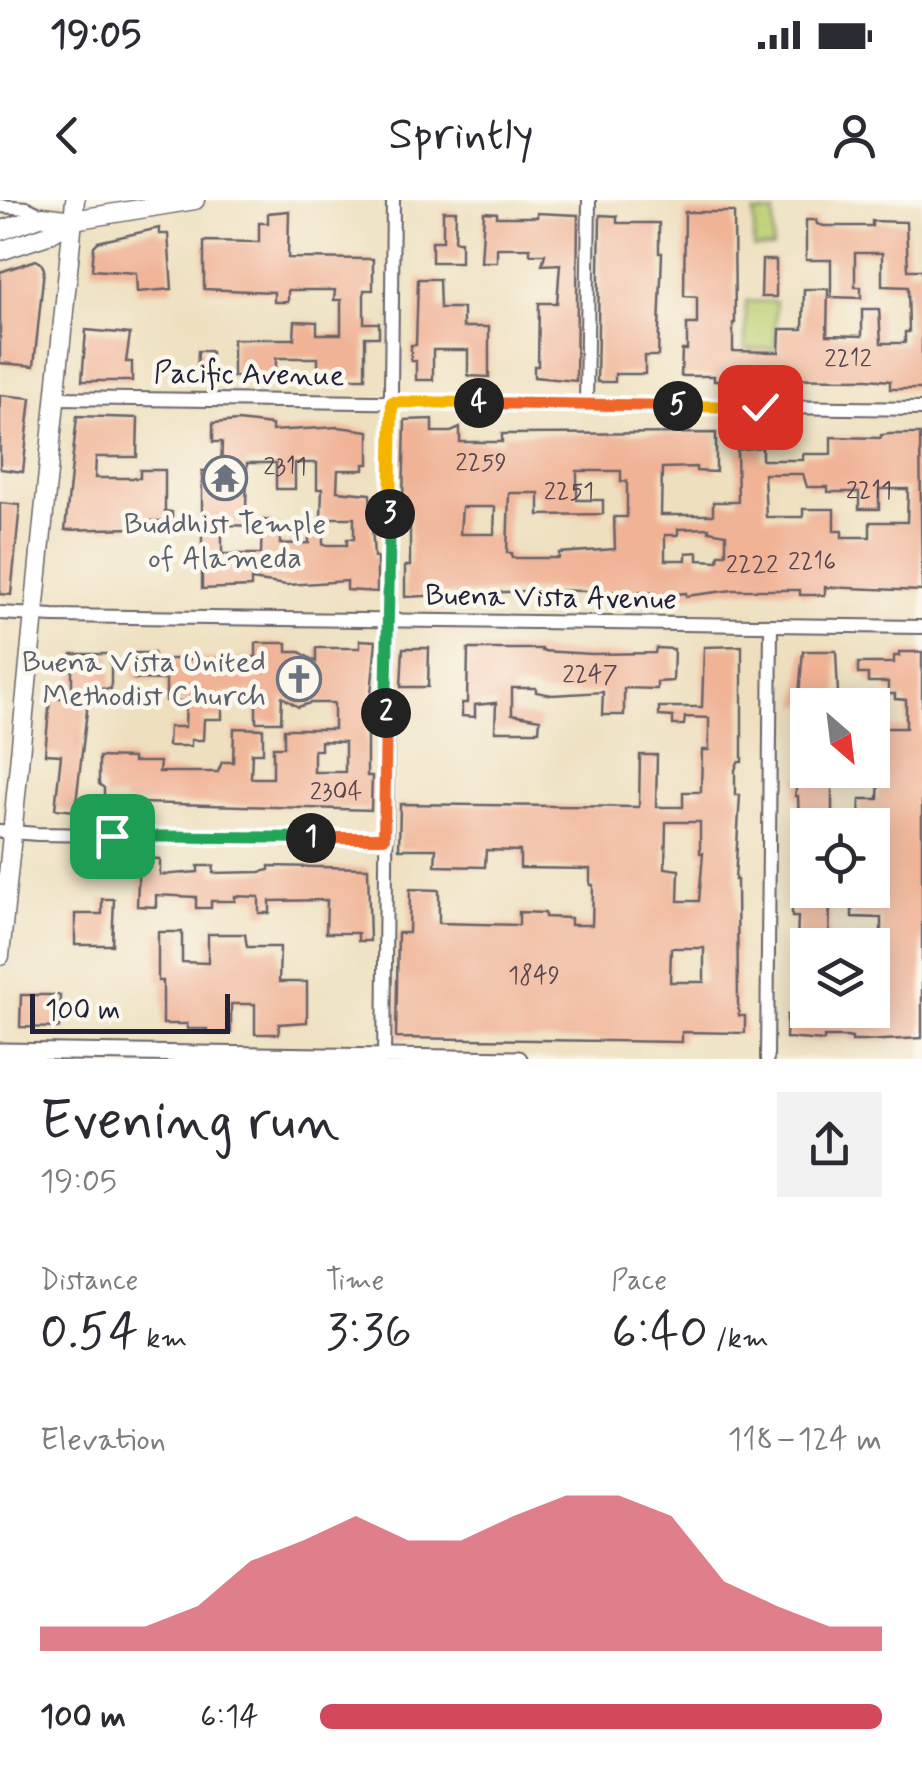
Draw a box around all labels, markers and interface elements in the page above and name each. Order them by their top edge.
text: 19:05 [50,11,141,60]
text: Sprintly [388,106,534,165]
icon: back [40,108,95,163]
icon: person [827,108,882,163]
house number: 2212 [824,343,872,376]
street label: Pacific Avenue [153,354,345,396]
pin [718,365,803,450]
pin: 4 [454,378,504,428]
icon: check [733,380,788,435]
pin: 5 [653,381,703,431]
text: 4 [471,384,487,421]
text: 5 [670,387,686,424]
house number: 2259 [455,447,507,480]
house number: 2311 [263,451,307,484]
temple icon: Buddhist Temple of Alameda [202,455,248,501]
house number: 2211 [846,475,892,508]
house number: 2251 [544,476,594,509]
pin: 3 [365,489,415,539]
text: 3 [384,495,396,532]
place label: Buddhist Temple of Alameda [124,505,326,578]
house number: 2216 [788,546,836,579]
house number: 2222 [726,549,778,582]
street label: Buena Vista Avenue [425,576,677,620]
place label: Buena Vista United Methodist Church [22,643,266,716]
church icon: Buena Vista United Methodist Church [276,656,322,702]
house number: 2247 [562,659,618,692]
pin: 2 [361,688,411,738]
north arrow [790,688,890,788]
map controls [790,688,890,1028]
text: 2 [379,694,393,731]
house number: 2304 [310,776,362,809]
pin [70,794,155,879]
button: locate [790,808,890,908]
icon: arrive [85,809,140,864]
pin: 1 [286,813,336,863]
text: 1 [305,819,317,856]
button: layers [790,928,890,1028]
house number: 1849 [508,960,560,993]
scale bar [30,989,230,1034]
text: 100 m [45,993,120,1030]
text: Evening run [40,1087,340,1159]
button: share [777,1092,882,1197]
text: 19:05 [40,1161,117,1203]
text: Distance [40,1263,138,1300]
text: Time [326,1263,384,1300]
text: Pace [611,1263,667,1300]
text: 0.54 [40,1300,139,1366]
text: 3:36 [326,1300,412,1366]
text: 6:40 [611,1300,708,1366]
text: km [139,1321,187,1358]
text: /km [708,1321,769,1358]
text: Elevation [40,1419,166,1461]
text: 118–124 m [728,1419,882,1461]
text: 100 m [40,1696,126,1738]
text: 6:14 [200,1696,259,1738]

